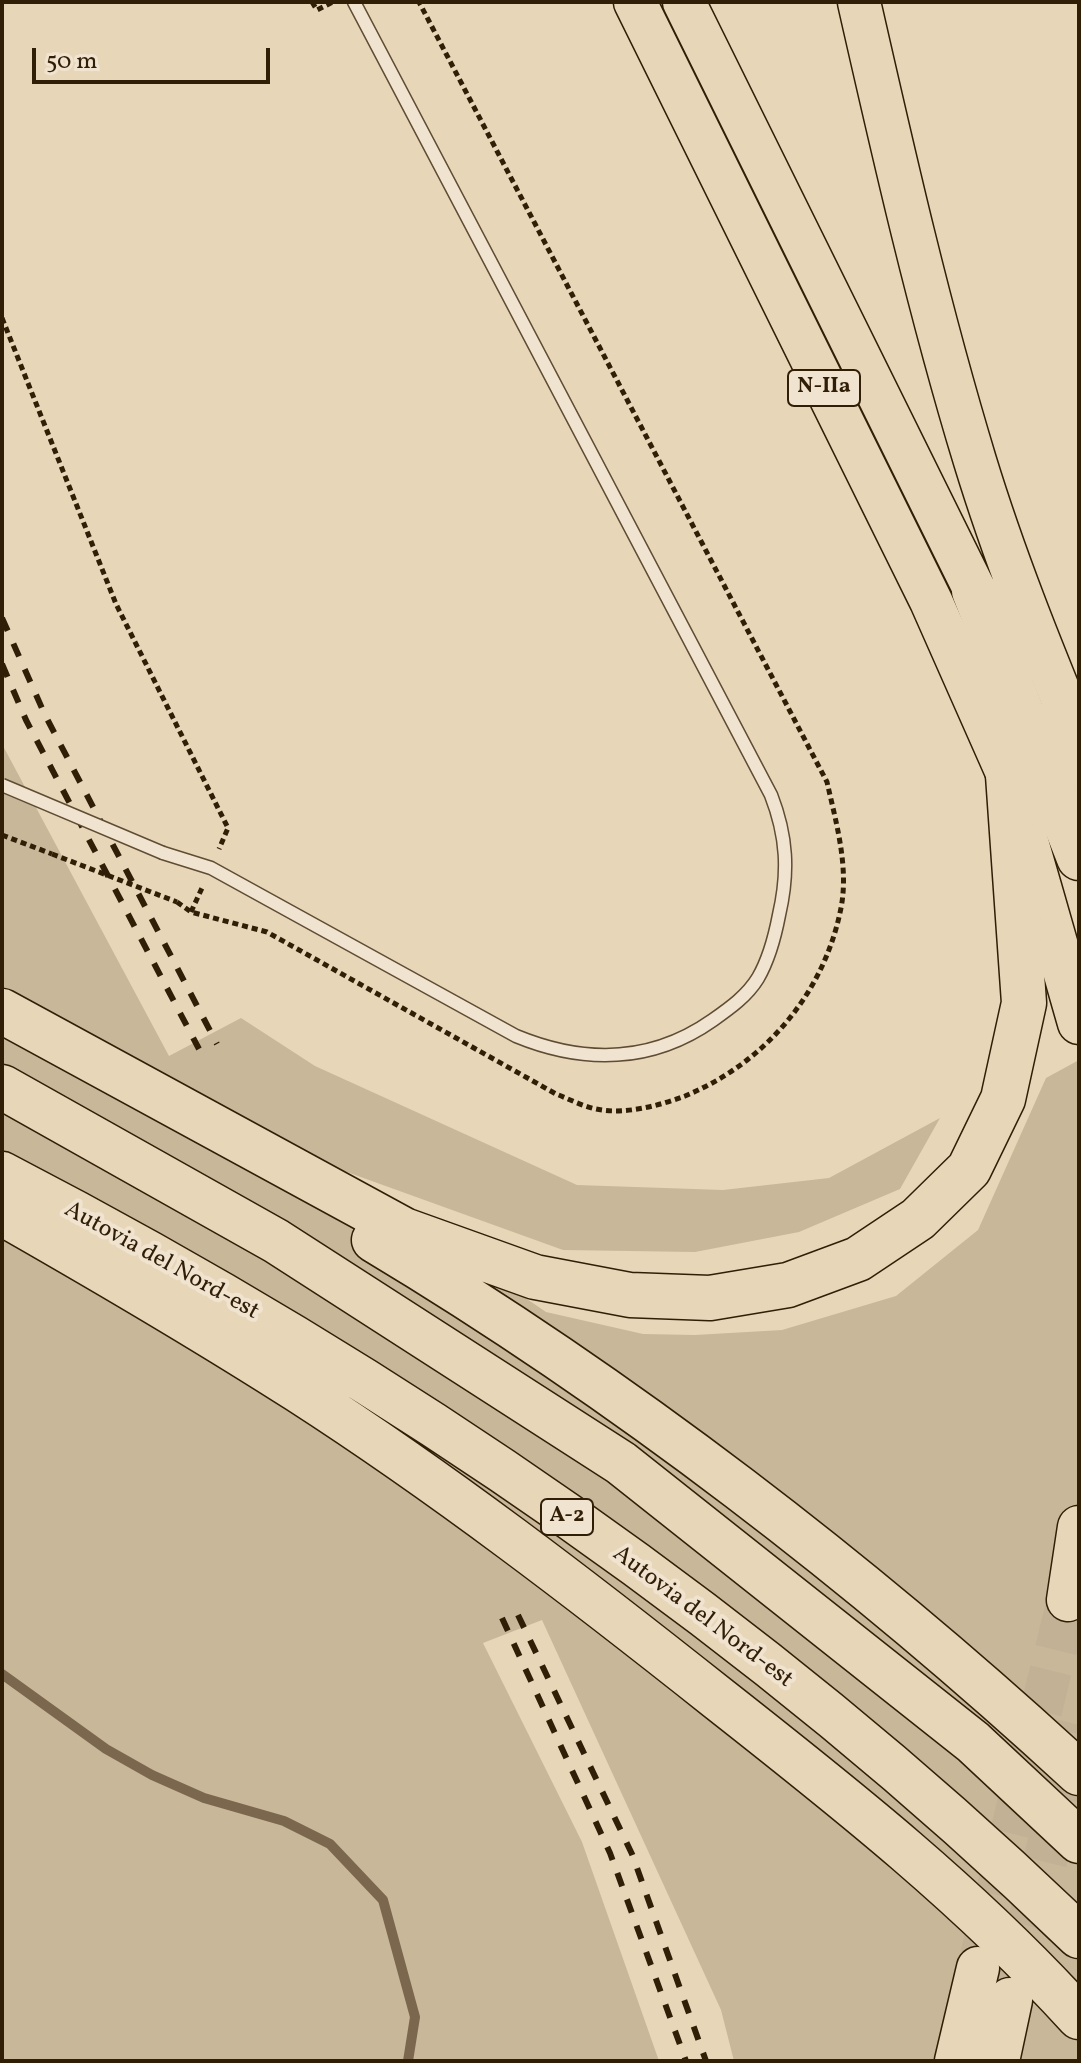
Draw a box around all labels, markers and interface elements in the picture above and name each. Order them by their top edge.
scale bar [36,32,274,82]
text: 50 m [46,45,98,79]
road number: N-IIa [788,370,860,406]
street label: Autovia del Nord-est [58,1196,264,1328]
road number: A-2 [541,1499,593,1535]
street label: Autovia del Nord-est [606,1541,798,1695]

